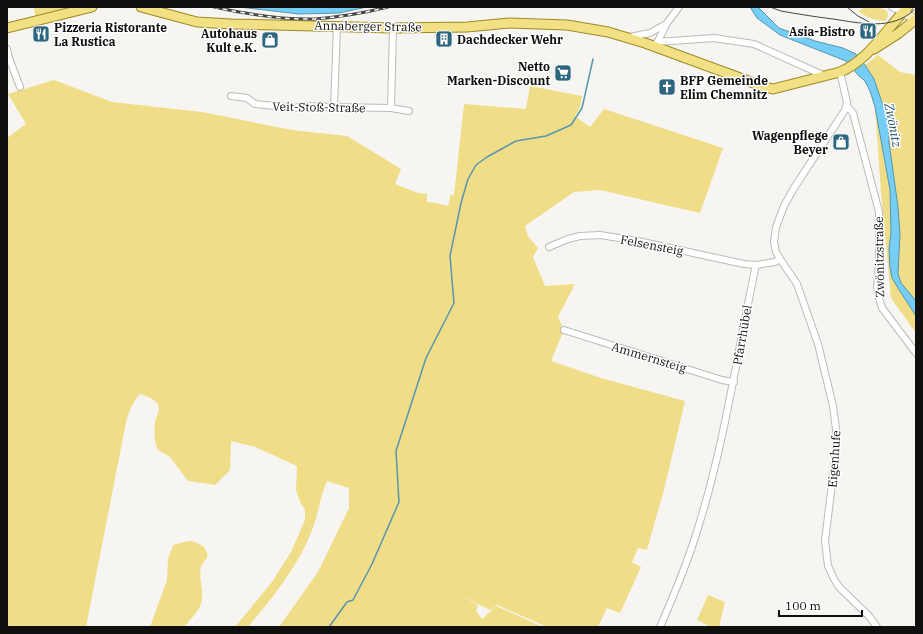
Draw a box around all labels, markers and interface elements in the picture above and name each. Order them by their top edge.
street label: Annaberger Straße [314,18,422,34]
place label: Pizzeria Ristorante La Rustica [54,20,167,49]
restaurant icon: Asia-Bistro [858,21,878,41]
restaurant icon: Pizzeria Ristorante La Rustica [31,24,51,44]
place label: Asia-Bistro [789,24,855,39]
place label: Autohaus Kult e.K. [201,26,257,55]
building icon: Dachdecker Wehr [434,29,454,49]
shop icon: Autohaus Kult e.K. [260,30,280,50]
place label: Dachdecker Wehr [457,32,563,47]
place label: Netto Marken-Discount [447,59,551,88]
supermarket icon: Netto Marken-Discount [553,63,573,83]
place label: BFP Gemeinde Elim Chemnitz [680,73,768,102]
church icon: BFP Gemeinde Elim Chemnitz [657,77,677,97]
street label: Veit-Stoß-Straße [272,99,366,115]
water label: Zwönitz [880,101,906,149]
place label: Wagenpflege Beyer [752,128,828,157]
shop icon: Wagenpflege Beyer [831,132,851,152]
street label: Zwönitzstraße [871,216,887,298]
street label: Felsensteig [619,232,685,259]
street label: Pfarrhübel [729,303,755,366]
street label: Ammernsteig [610,339,689,376]
street label: Eigenhufe [825,430,843,488]
scale bar [779,592,862,618]
text: 100 m [785,598,821,613]

